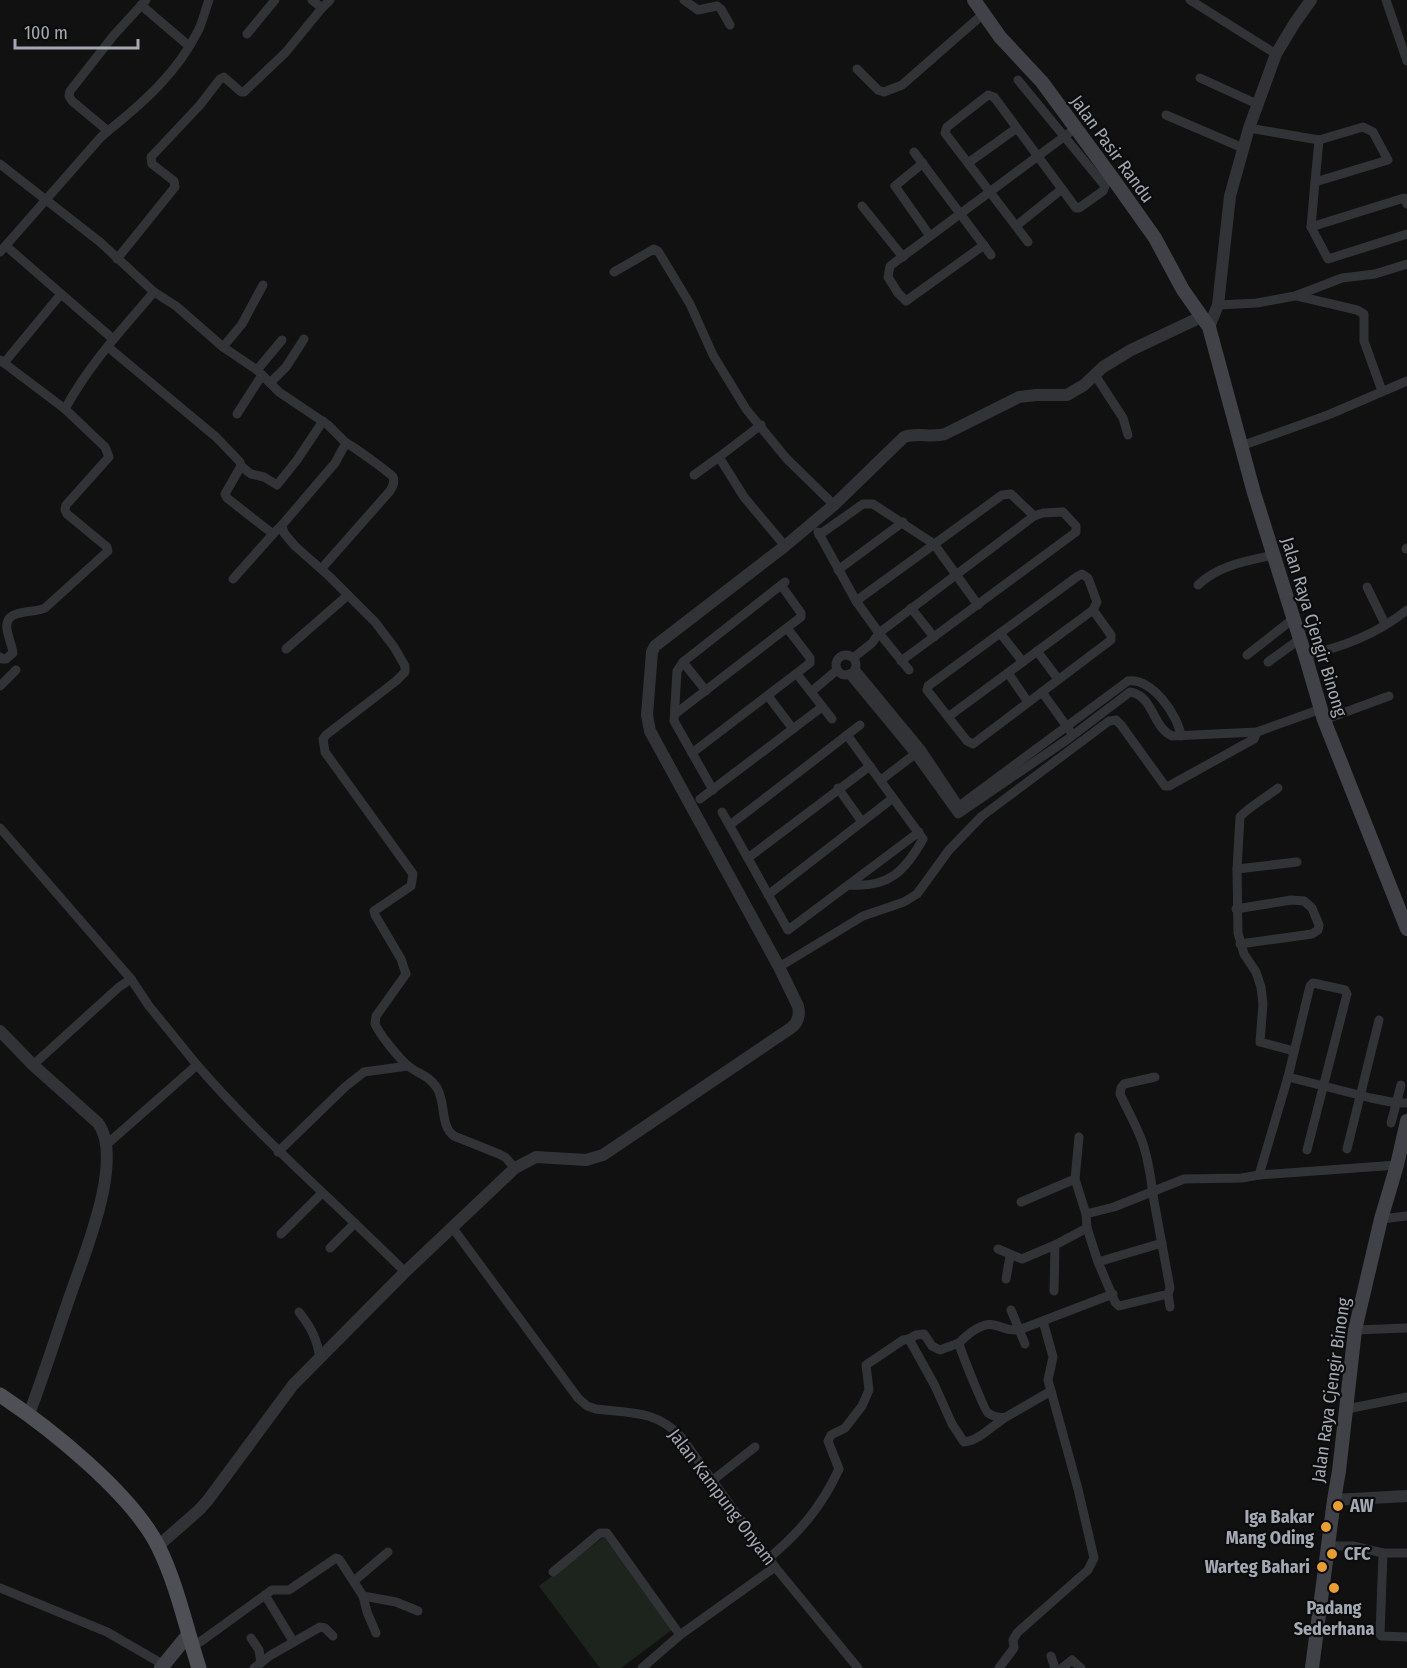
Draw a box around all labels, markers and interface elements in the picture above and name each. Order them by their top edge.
scale bar [15,12,138,50]
text: 100 m [24,22,68,44]
street label: Jalan Pasir Randu [1066,91,1158,207]
street label: Jalan Raya Cjengir Binong [1276,535,1352,720]
street label: Jalan Raya Cjengir Binong [1307,1296,1355,1484]
street label: Jalan Kampung Onyam [664,1424,780,1570]
place label: AW [1349,1495,1374,1517]
marker: AW [1331,1499,1345,1513]
place label: Iga Bakar Mang Oding [1226,1506,1314,1549]
marker: Iga Bakar Mang Oding [1319,1520,1333,1534]
place label: CFC [1344,1543,1371,1565]
marker: CFC [1325,1547,1339,1561]
place label: Warteg Bahari [1205,1556,1310,1578]
marker: Warteg Bahari [1315,1560,1329,1574]
marker: Padang Sederhana [1327,1581,1341,1595]
place label: Padang Sederhana [1294,1597,1374,1640]

